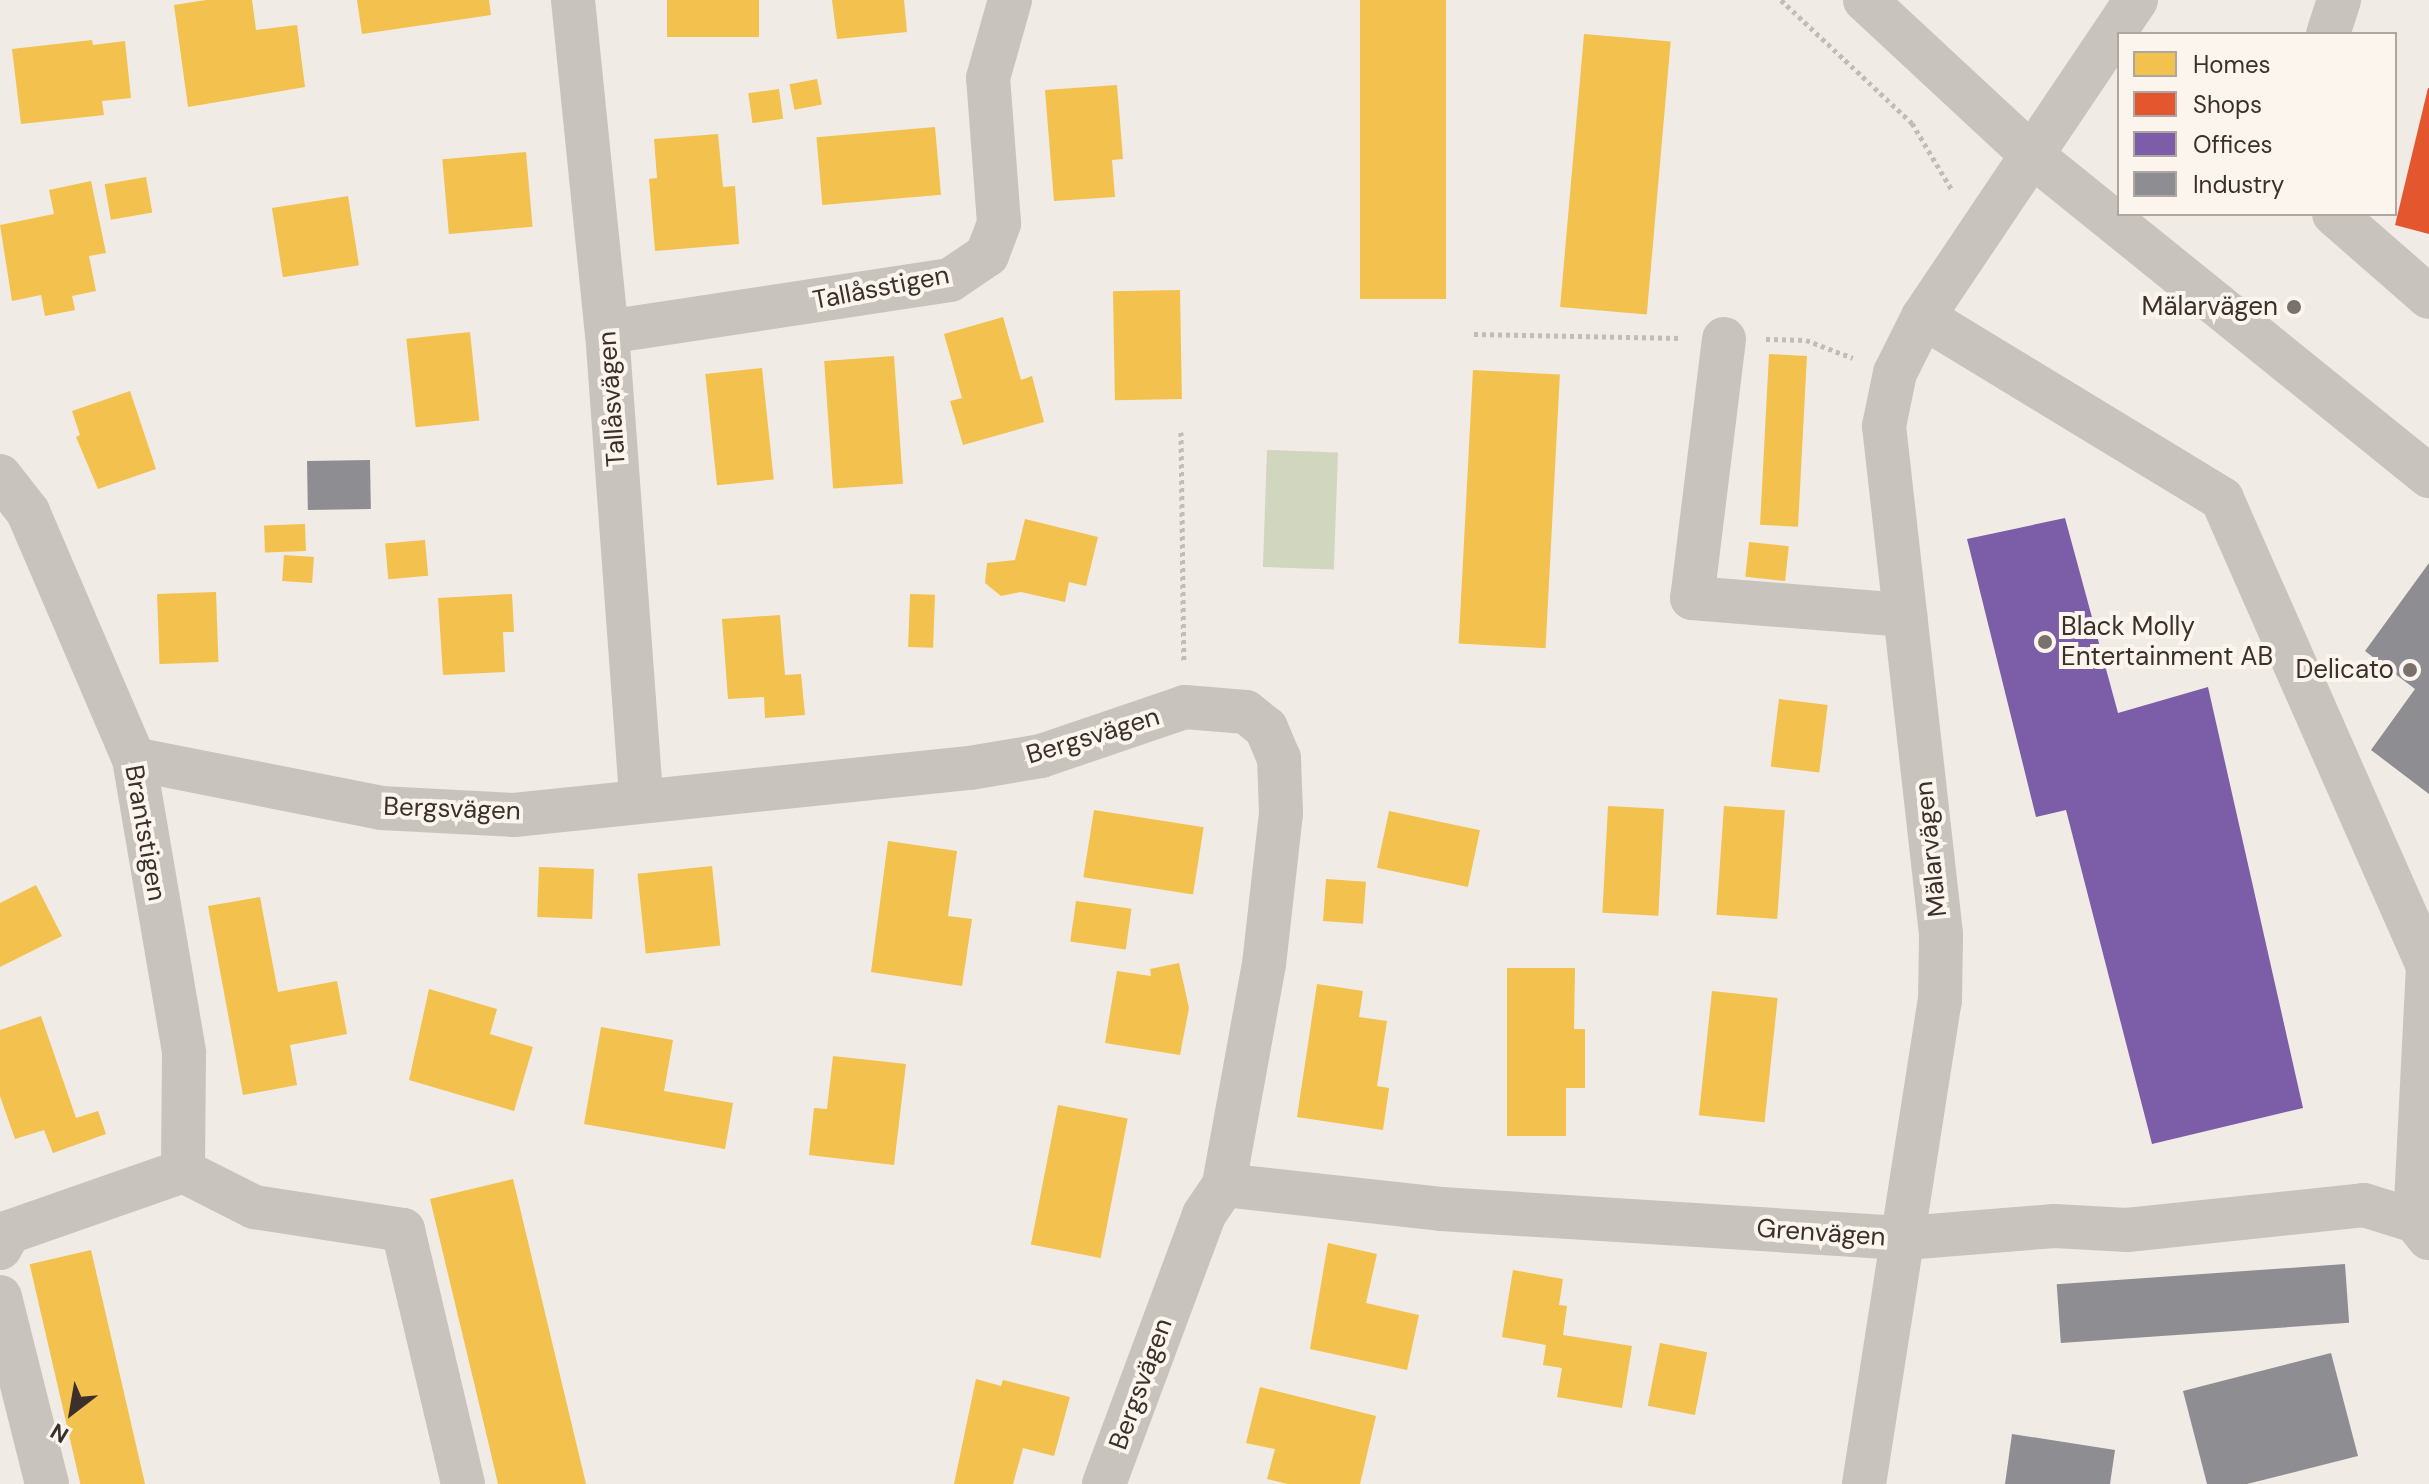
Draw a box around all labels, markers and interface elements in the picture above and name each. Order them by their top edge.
legend [2117,32,2397,216]
text: Homes [2193,49,2271,80]
text: Shops [2193,89,2262,120]
text: Offices [2193,129,2273,160]
text: Industry [2193,169,2284,200]
street label: Tallåsstigen [810,260,952,316]
place label: Mälarvägen [2142,291,2278,323]
marker: Mälarvägen [2285,298,2303,316]
street label: Tallåsvägen [592,330,632,468]
place label: Black Molly Entertainment AB [2061,611,2273,672]
marker: Black Molly Entertainment AB [2036,633,2054,651]
place label: Delicato [2295,654,2394,686]
marker: Delicato [2401,661,2419,679]
street label: Bergsvägen [1023,701,1163,771]
street label: Brantstigen [118,763,172,903]
street label: Mälarvägen [1908,780,1954,918]
street label: Bergsvägen [383,791,521,827]
street label: Grenvägen [1755,1213,1887,1253]
street label: Bergsvägen [1103,1314,1179,1454]
north arrow [32,1372,112,1452]
text: N [45,1416,74,1450]

